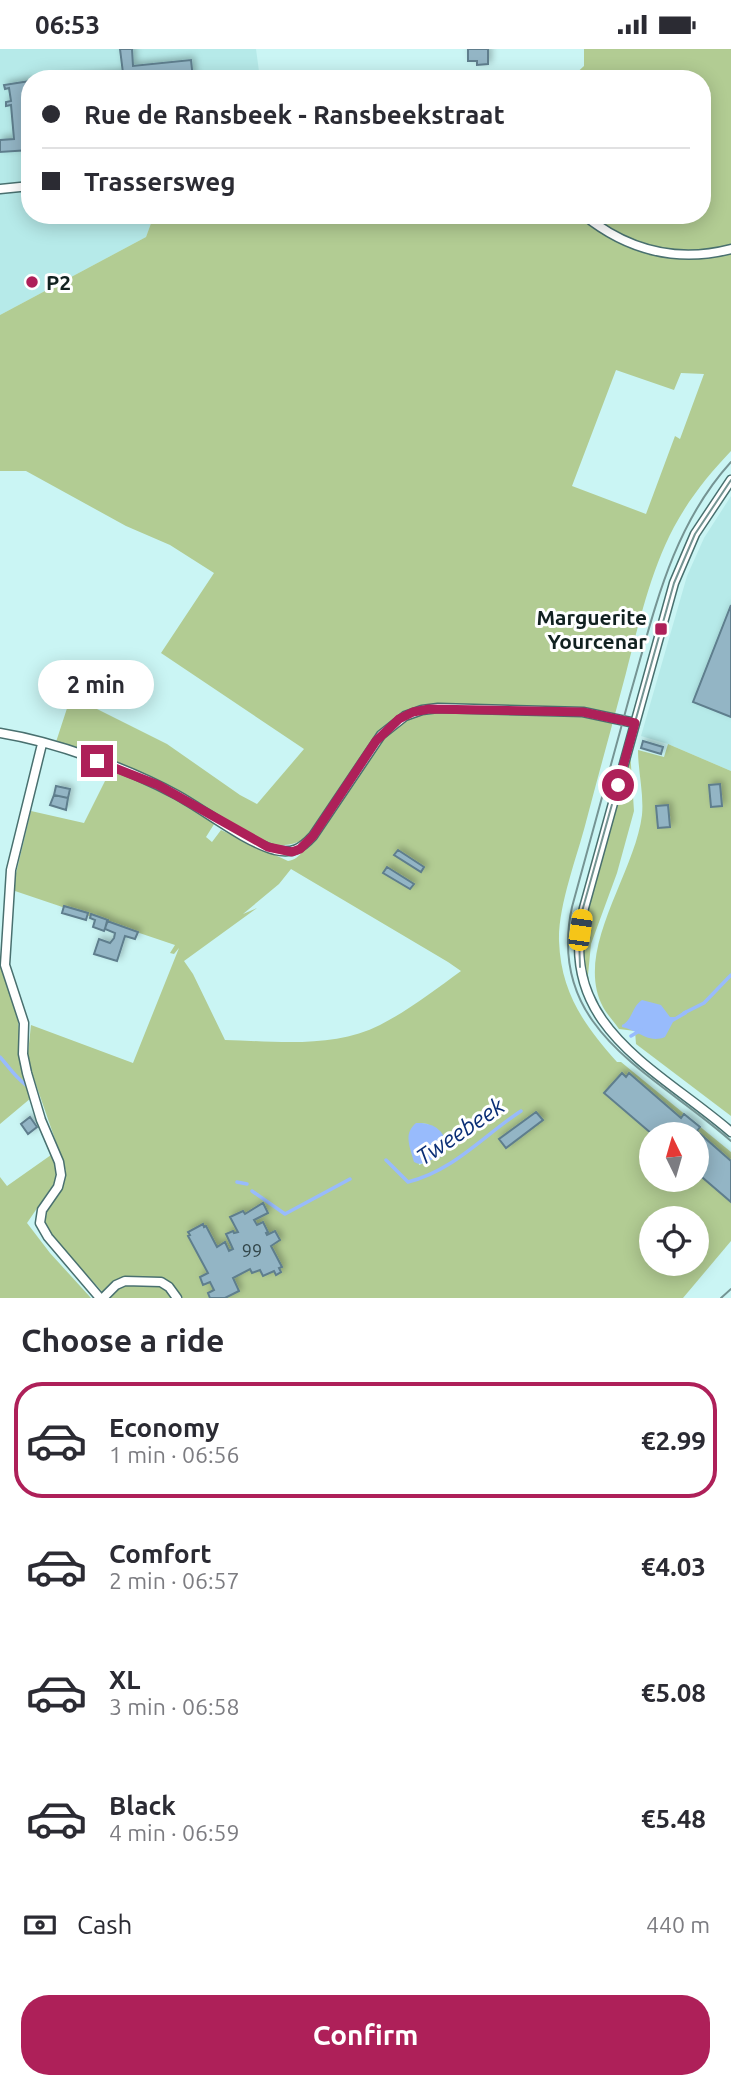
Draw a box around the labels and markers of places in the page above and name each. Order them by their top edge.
place label: P2 [46,270,71,294]
marker: P2 [24,274,40,290]
place label: Marguerite Yourcenar [536,605,647,653]
marker: Marguerite Yourcenar [653,621,669,637]

